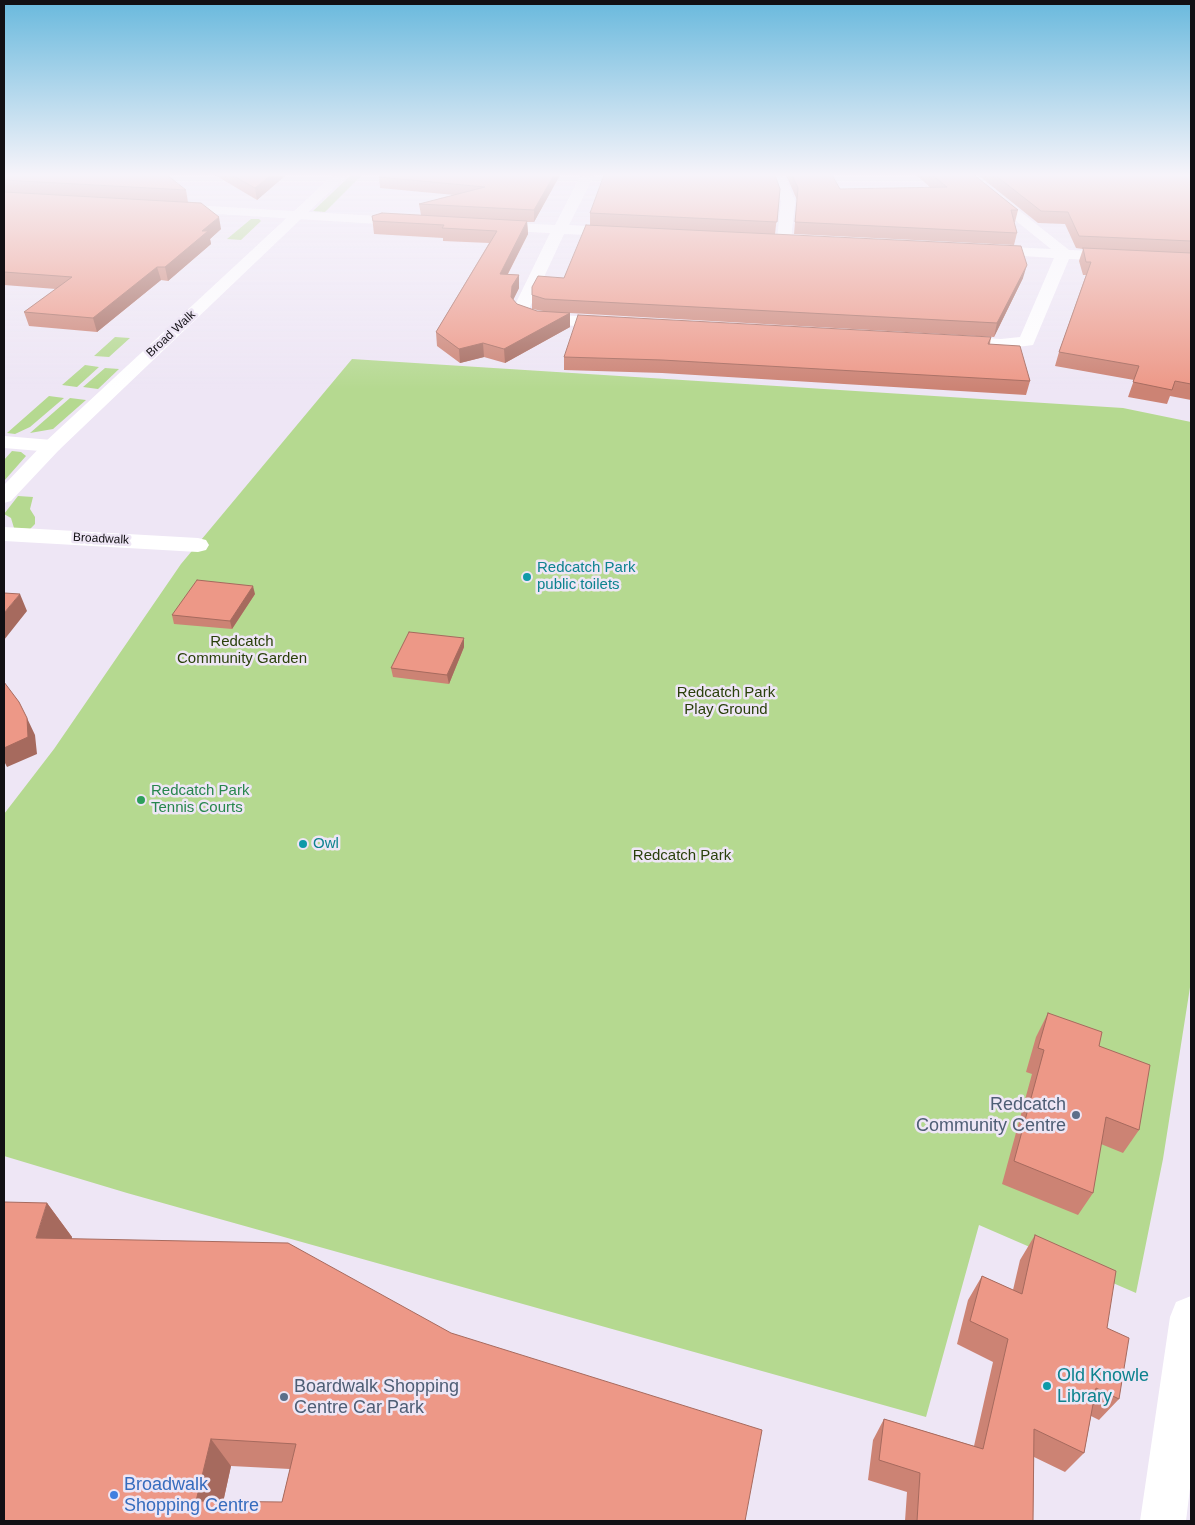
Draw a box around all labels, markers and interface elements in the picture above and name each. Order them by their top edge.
street label: Broad Walk [144,308,198,360]
street label: Broadwalk [73,530,129,548]
place label: Redcatch Park public toilets [537,559,635,594]
marker: Redcatch Park public toilets [521,571,533,583]
park label: Redcatch Community Garden [177,633,307,668]
park label: Redcatch Park Play Ground [677,684,775,719]
place label: Redcatch Park Tennis Courts [151,782,249,817]
marker: Redcatch Park Tennis Courts [135,794,147,806]
place label: Owl [313,835,339,853]
marker: Owl [297,838,309,850]
park label: Redcatch Park [633,847,731,865]
place label: Redcatch Community Centre [916,1094,1066,1136]
marker: Redcatch Community Centre [1070,1109,1082,1121]
place label: Old Knowle Library [1057,1365,1149,1408]
place label: Boardwalk Shopping Centre Car Park [294,1376,459,1418]
marker: Old Knowle Library [1041,1380,1053,1392]
marker: Boardwalk Shopping Centre Car Park [278,1391,290,1403]
place label: Broadwalk Shopping Centre [124,1474,259,1516]
marker: Broadwalk Shopping Centre [108,1489,120,1501]

